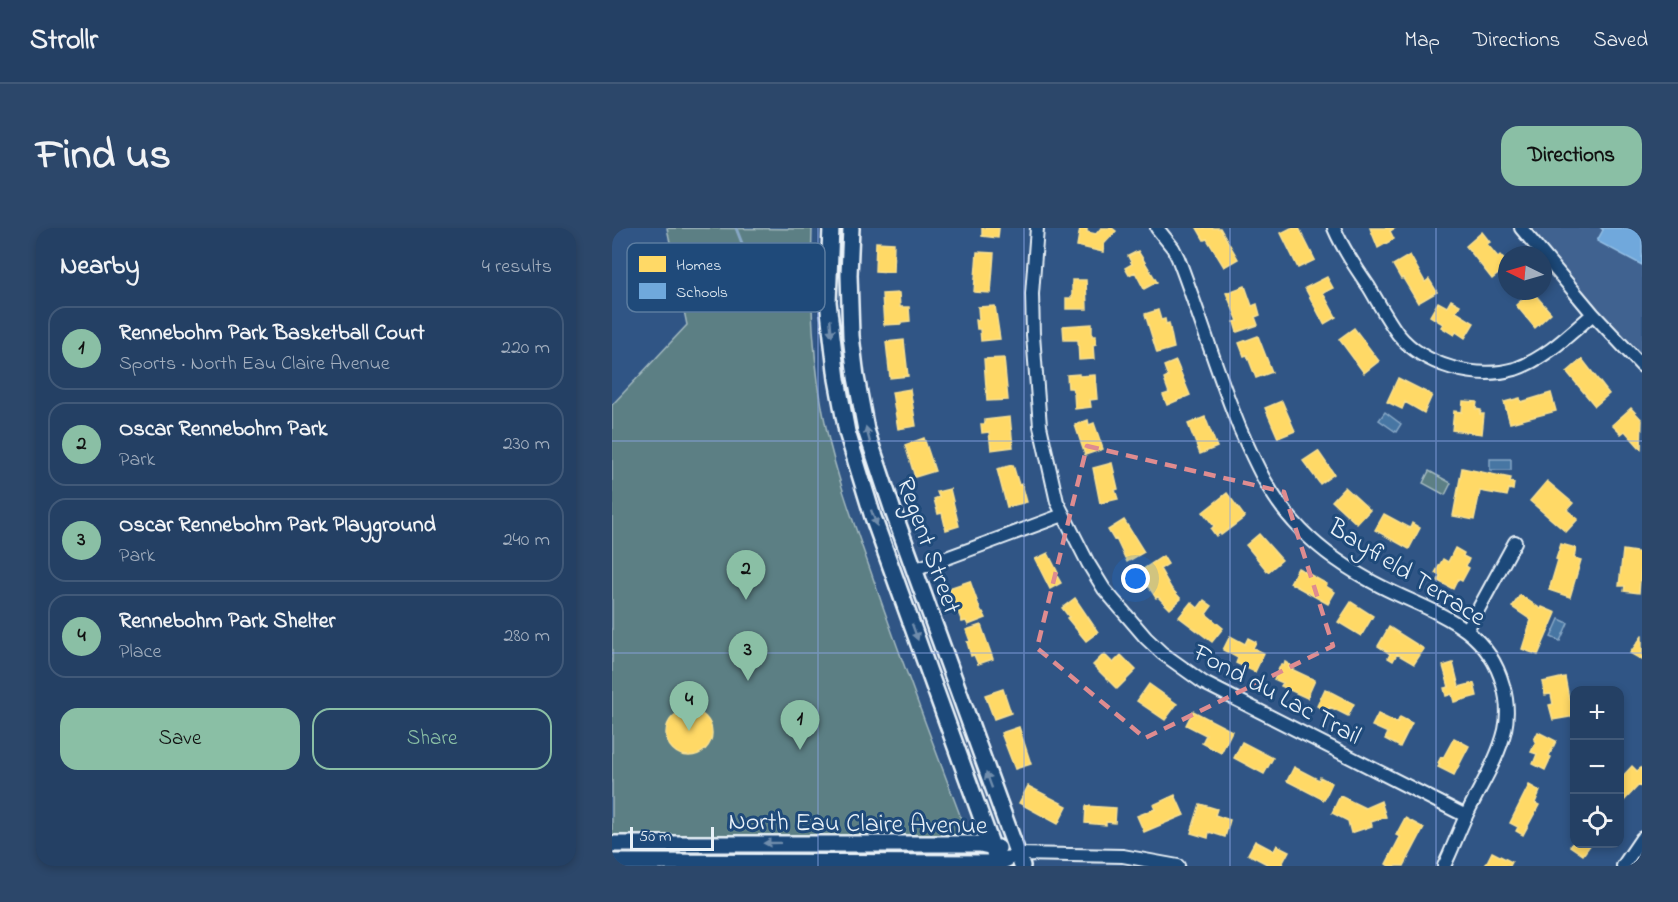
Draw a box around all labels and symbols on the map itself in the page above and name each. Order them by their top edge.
legend [627,243,825,312]
north arrow [1498,246,1552,300]
text: Homes [676,254,721,278]
text: Schools [676,281,728,305]
one-way arrow [826,319,835,338]
one-way arrow [863,426,872,444]
street label: Regent Street [885,472,970,620]
one-way arrow [869,509,879,527]
street label: Bayfield Terrace [1319,509,1493,637]
pin: 2 [726,550,766,600]
your location [1121,564,1150,593]
one-way arrow [911,623,921,641]
pin: 3 [728,632,768,681]
street label: Fond du Lac Trail [1185,635,1367,756]
pin: 4 [670,682,709,731]
pin: 1 [780,700,819,750]
one-way arrow [984,771,994,789]
street label: North Eau Claire Avenue [728,804,988,846]
scale bar [630,824,714,852]
one-way arrow [763,839,782,848]

